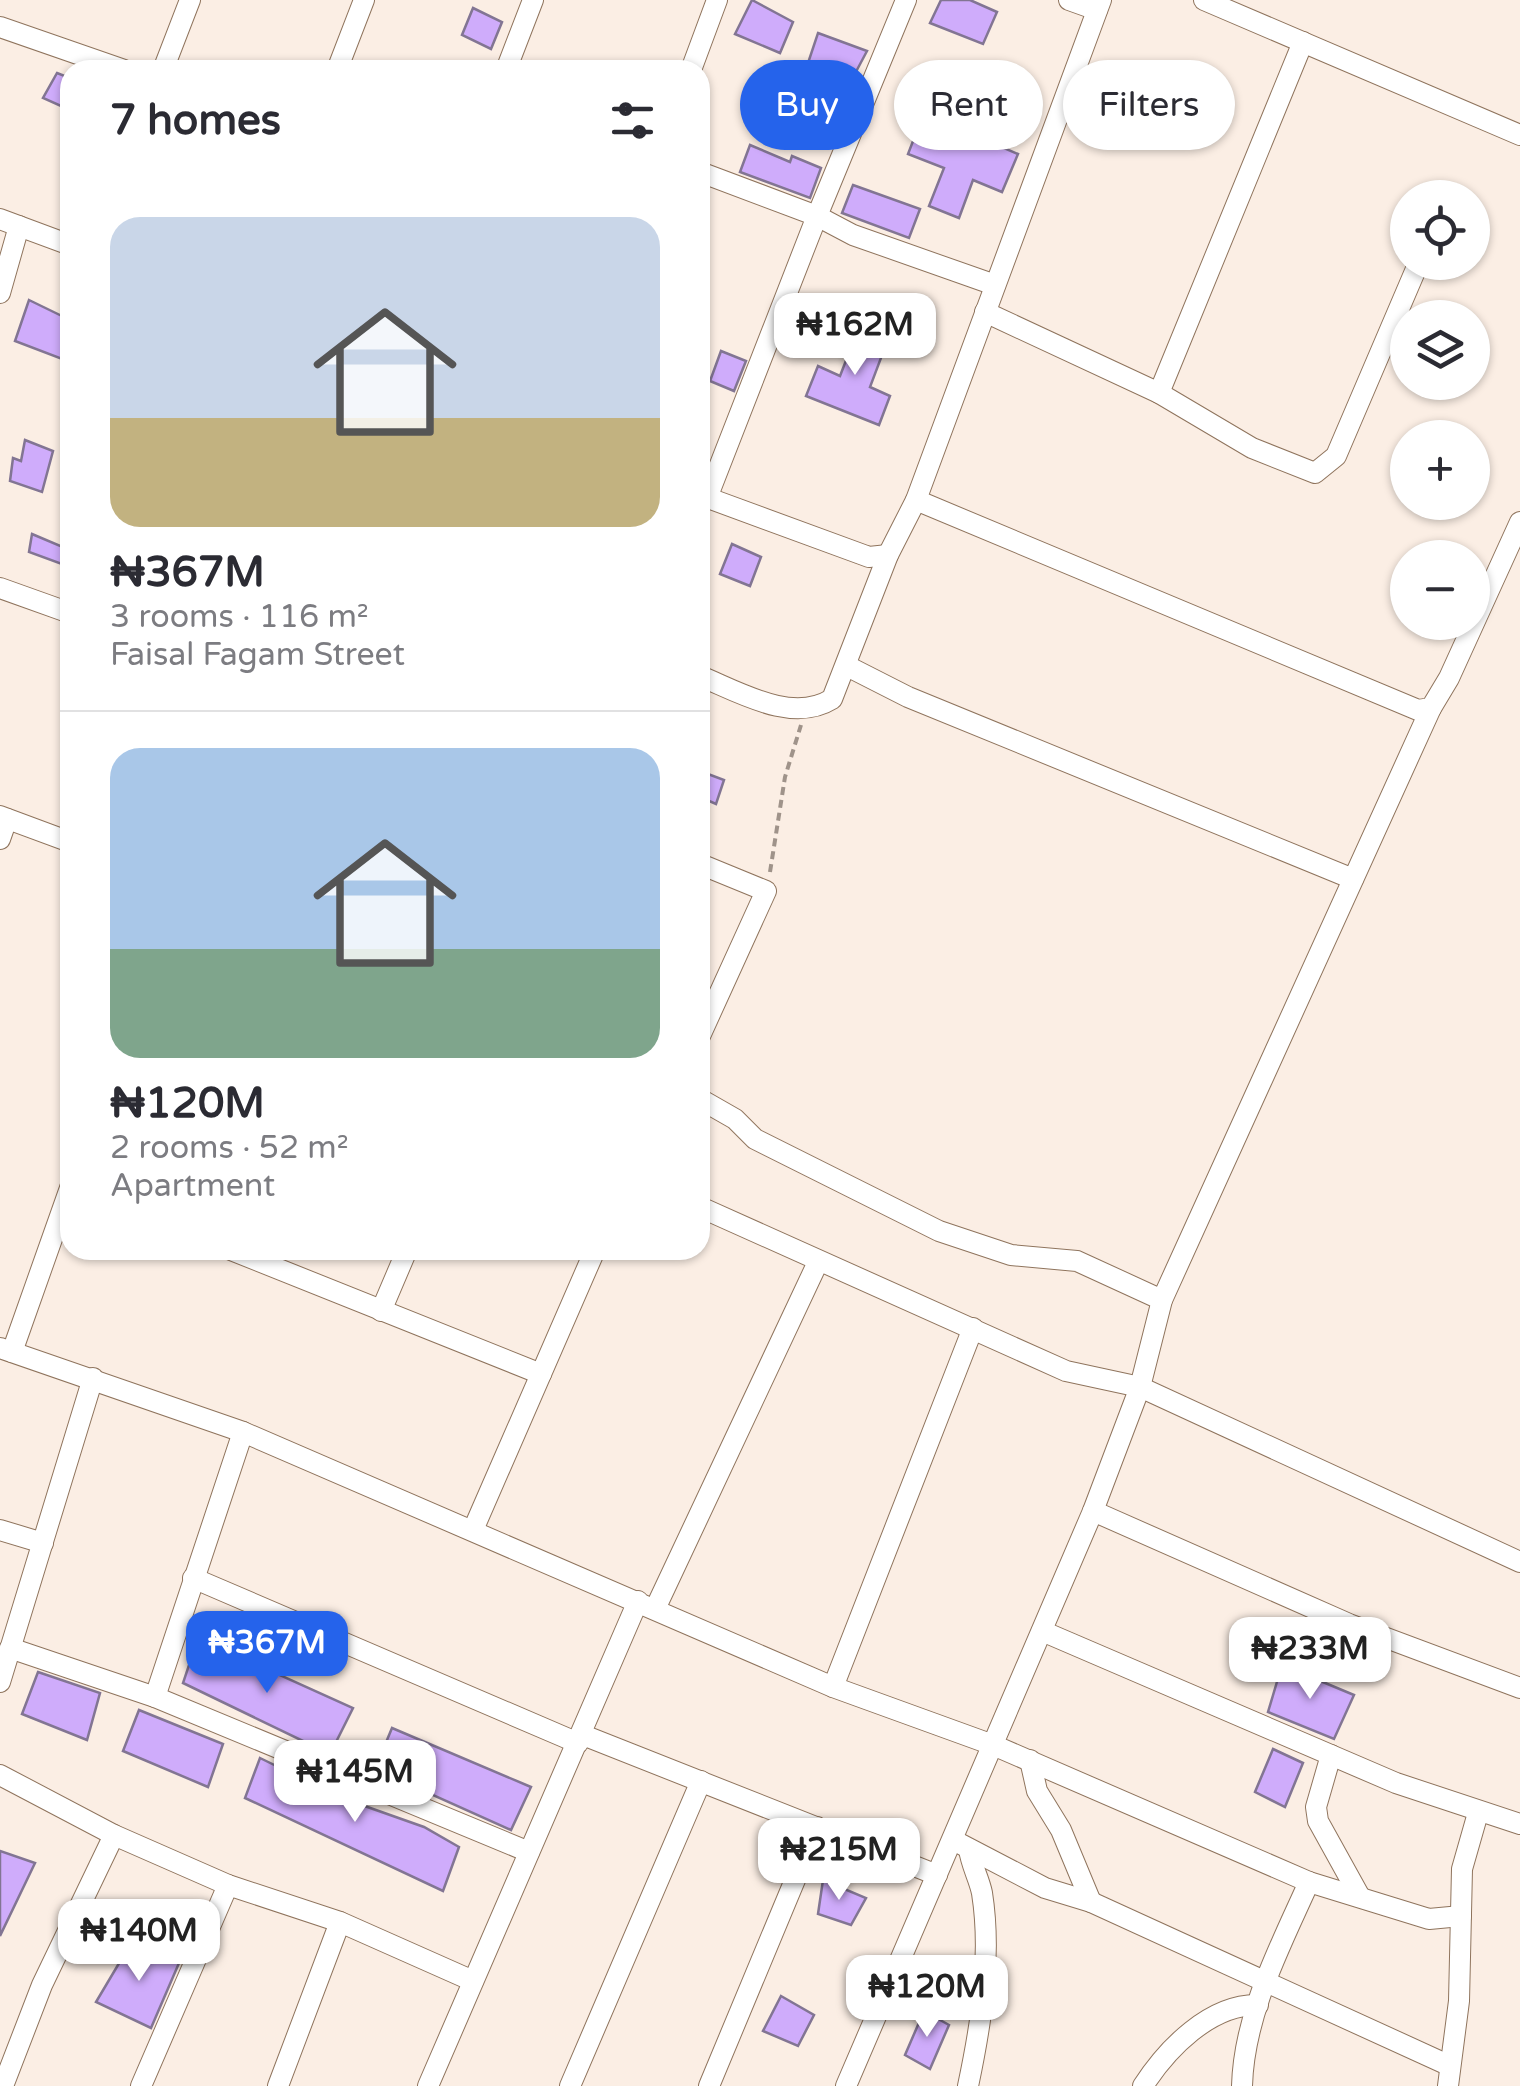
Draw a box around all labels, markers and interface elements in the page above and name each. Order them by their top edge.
chip: Buy [740,60,874,150]
chip: Rent [894,60,1043,150]
chip: Filters [1063,60,1235,150]
icon: filters [605,93,660,148]
text: 7 homes [110,95,281,146]
map controls [1390,180,1490,640]
button: locate [1390,180,1490,280]
icon: home [295,282,475,462]
pin: ₦162M [785,293,925,378]
button: layers [1390,300,1490,400]
text: ₦162M [796,306,914,344]
button: + [1390,420,1490,520]
button: − [1390,540,1490,640]
text: ₦367M [110,547,265,598]
text: 3 rooms · 116 m² [110,598,369,636]
text: Faisal Fagam Street [110,636,405,674]
icon: home [295,813,475,993]
text: ₦120M [110,1078,265,1129]
text: 2 rooms · 52 m² [110,1129,349,1167]
text: Apartment [110,1167,275,1205]
pin: ₦367M [197,1611,337,1696]
pin: ₦233M [1240,1617,1380,1702]
text: ₦367M [208,1624,326,1662]
text: ₦233M [1251,1630,1369,1668]
pin: ₦145M [285,1740,425,1825]
text: ₦145M [296,1753,414,1791]
pin: ₦215M [769,1818,909,1903]
text: ₦215M [780,1831,898,1869]
pin: ₦140M [69,1899,209,1984]
text: ₦140M [80,1912,198,1950]
pin: ₦120M [857,1955,997,2040]
text: ₦120M [868,1968,986,2006]

